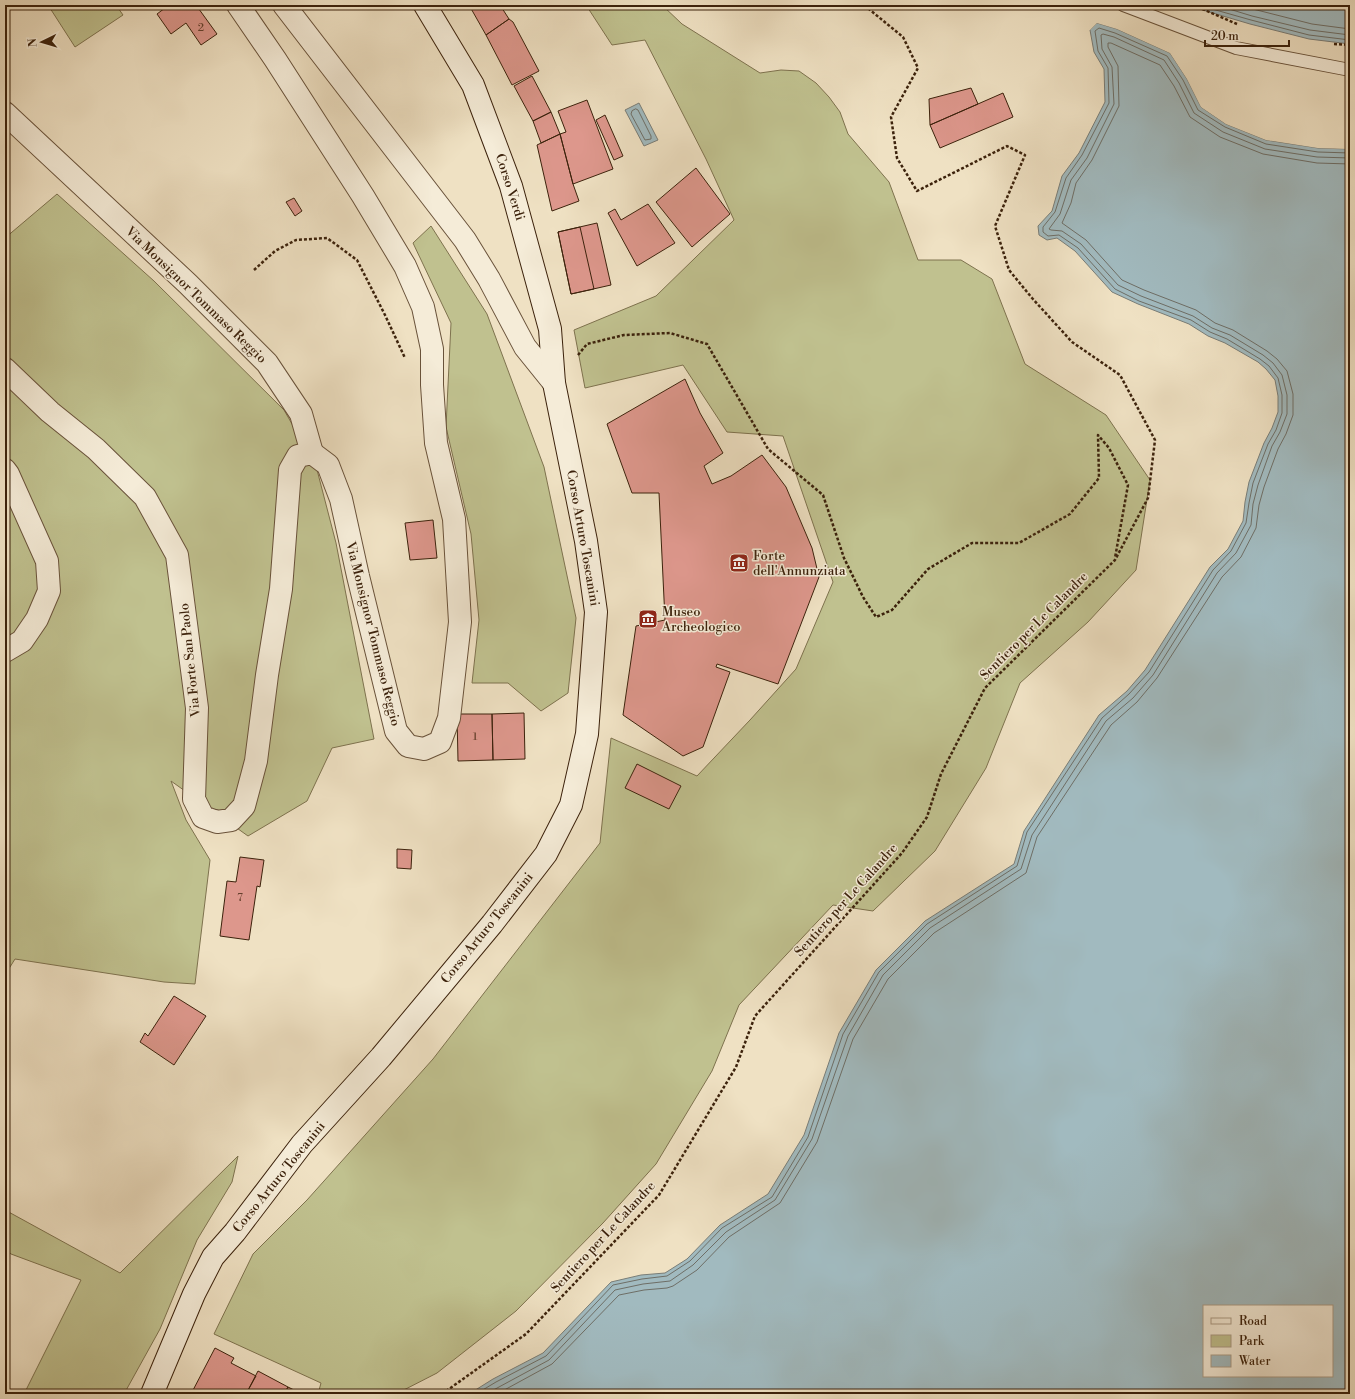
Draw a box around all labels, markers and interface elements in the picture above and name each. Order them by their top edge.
house number: 2 [198,21,204,35]
north arrow [22,22,62,62]
scale bar [1205,22,1289,48]
text: 20 m [1211,29,1239,44]
text: N [26,38,40,48]
street label: Corso Verdi [492,151,528,223]
street label: Via Monsignor Tommaso Reggio [122,223,270,367]
street label: Corso Arturo Toscanini [563,469,603,607]
street label: Via Monsignor Tommaso Reggio [342,539,404,728]
place label: Forte dell'Annunziata [753,548,846,579]
museum icon: Forte dell'Annunziata [728,552,750,574]
street label: Sentiero per Le Calandre [977,568,1092,683]
street label: Via Forte San Paolo [176,602,204,719]
place label: Museo Archeologico [661,604,741,635]
museum icon: Museo Archeologico [637,608,659,630]
house number: 1 [473,730,478,744]
street label: Sentiero per Le Calandre [791,840,901,960]
street label: Corso Arturo Toscanini [437,869,537,987]
house number: 7 [237,891,243,905]
street label: Corso Arturo Toscanini [229,1118,329,1236]
street label: Sentiero per Le Calandre [547,1178,659,1296]
legend [1203,1305,1333,1377]
text: Road [1239,1314,1267,1329]
text: Park [1239,1334,1265,1349]
text: Water [1238,1354,1271,1369]

